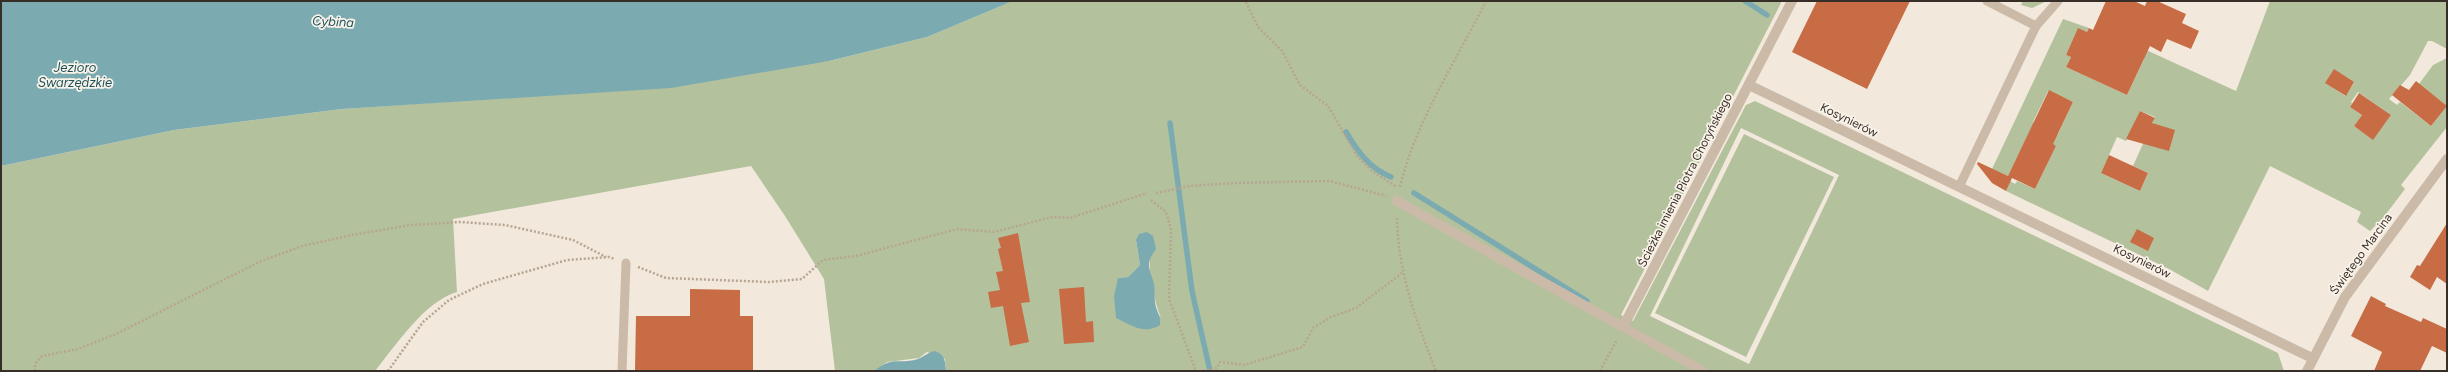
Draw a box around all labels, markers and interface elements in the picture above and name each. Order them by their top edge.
water label: Cybina [312,13,355,30]
water label: Jezioro Swarzędzkie [38,60,112,90]
street label: Ścieżka imienia Piotra Choryńskiego [1635,91,1735,269]
street label: Kosynierów [1818,100,1881,140]
street label: Świętego Marcina [2327,211,2395,297]
street label: Kosynierów [2111,241,2174,281]

